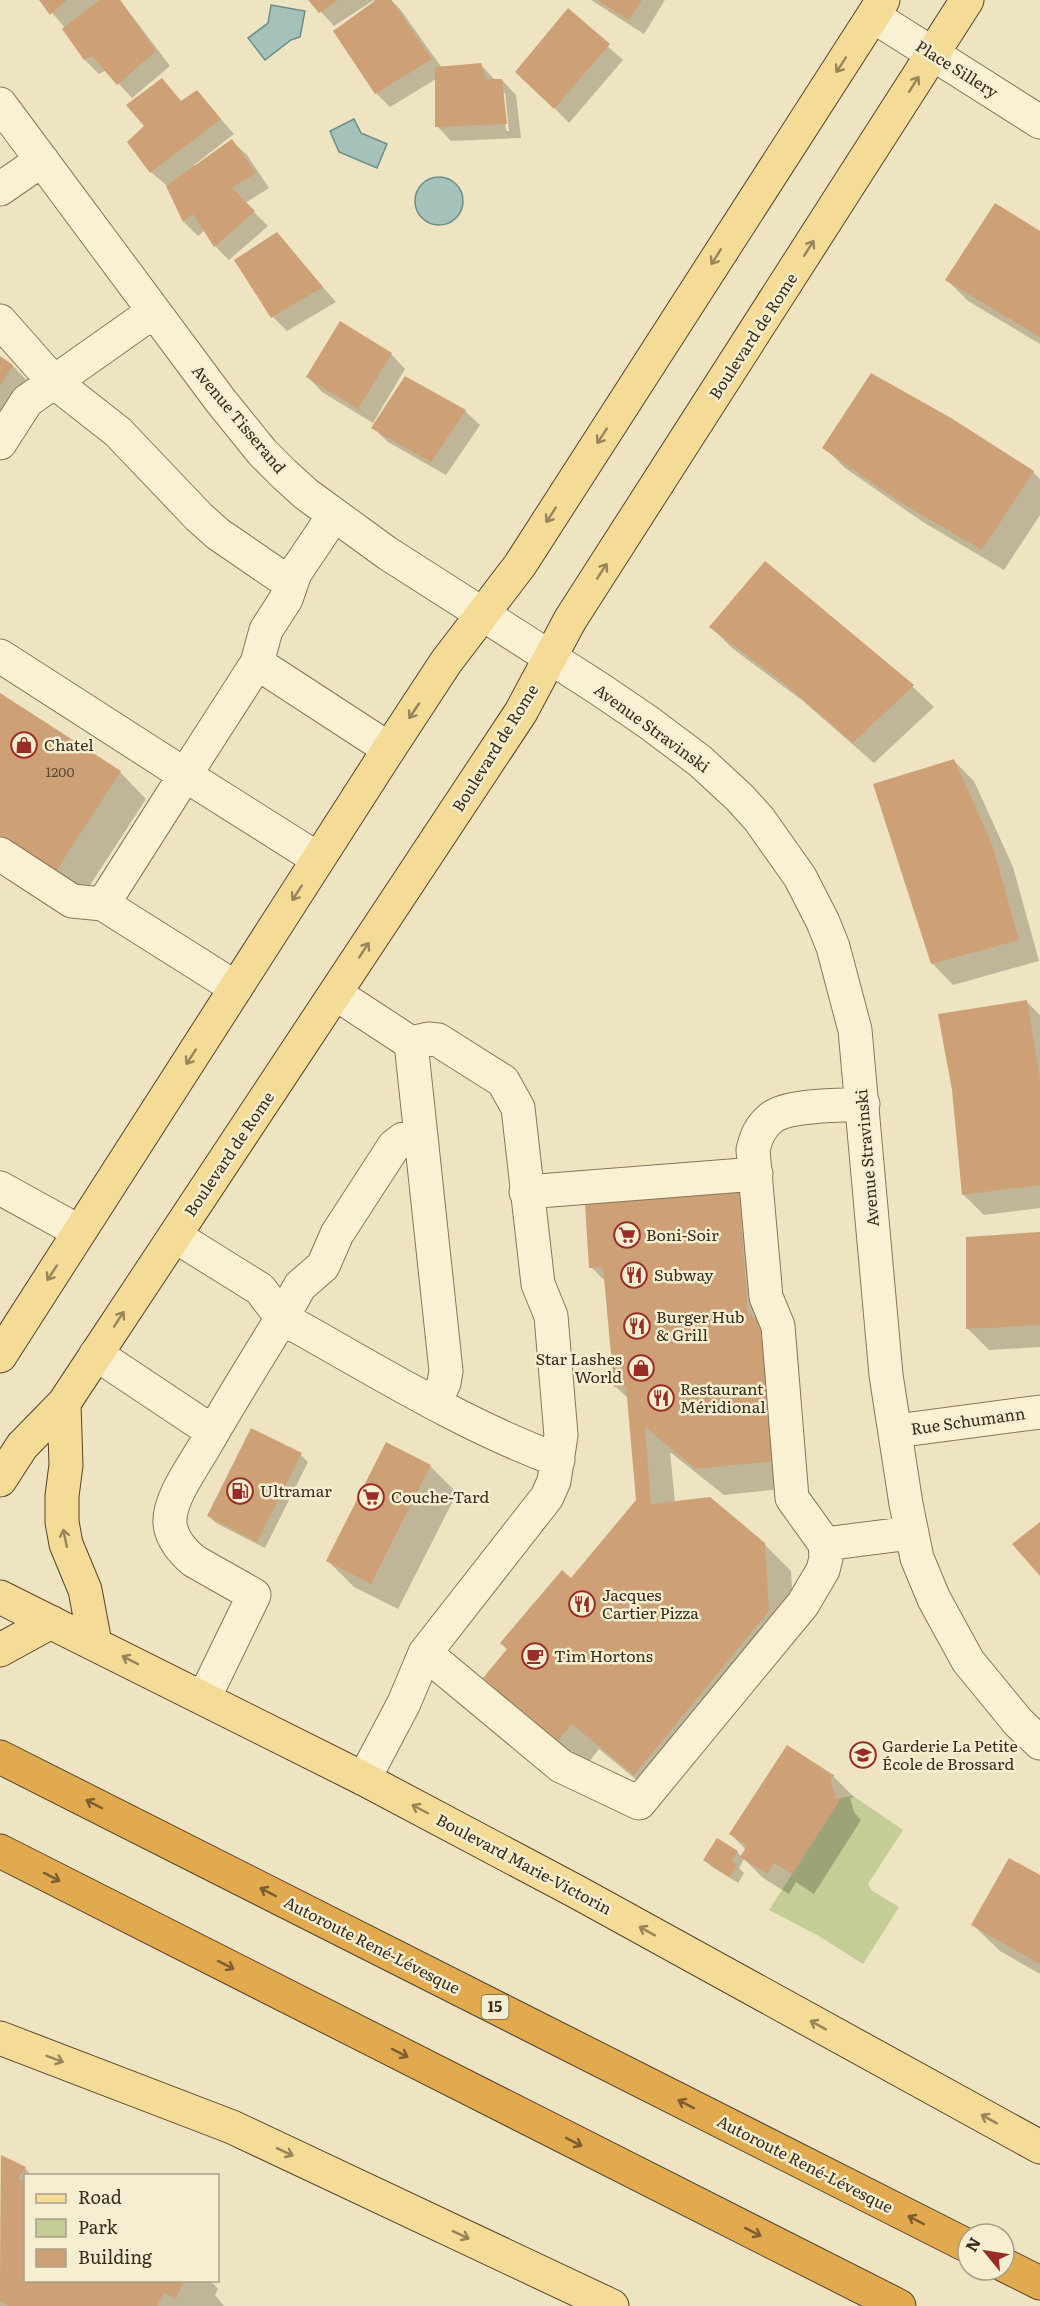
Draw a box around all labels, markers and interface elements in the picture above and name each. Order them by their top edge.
street label: Place Sillery [912,33,1004,103]
one-way arrow [835,56,847,72]
one-way arrow [907,75,920,92]
one-way arrow [804,240,816,257]
one-way arrow [710,248,722,265]
street label: Boulevard de Rome [702,267,802,403]
street label: Avenue Tisserand [187,359,293,478]
one-way arrow [596,427,608,444]
one-way arrow [545,506,557,523]
one-way arrow [596,563,608,580]
street label: Avenue Stravinski [590,677,715,777]
street label: Boulevard de Rome [445,679,543,816]
one-way arrow [407,702,419,719]
shop icon: Chatel [9,730,39,760]
place label: Chatel [44,732,94,756]
house number: 1200 [46,761,74,781]
one-way arrow [290,884,302,901]
one-way arrow [358,943,370,959]
one-way arrow [185,1048,197,1064]
street label: Boulevard de Rome [177,1086,279,1221]
street label: Avenue Stravinski [848,1088,884,1228]
supermarket icon: Boni-Soir [612,1220,642,1250]
place label: Boni-Soir [646,1222,719,1246]
restaurant icon: Subway [619,1260,649,1290]
place label: Subway [654,1262,714,1286]
one-way arrow [45,1264,57,1281]
place label: Burger Hub & Grill [656,1304,744,1346]
one-way arrow [113,1311,126,1328]
restaurant icon: Burger Hub & Grill [622,1311,652,1341]
place label: Star Lashes World [535,1346,622,1388]
shop icon: Star Lashes World [626,1353,656,1383]
place label: Restaurant Méridional [680,1376,766,1418]
restaurant icon: Restaurant Méridional [646,1383,676,1413]
street label: Rue Schumann [909,1400,1027,1440]
fuel station icon: Ultramar [225,1476,255,1506]
place label: Ultramar [260,1478,332,1502]
supermarket icon: Couche-Tard [356,1482,386,1512]
place label: Couche-Tard [391,1484,489,1508]
one-way arrow [59,1528,70,1548]
place label: Jacques Cartier Pizza [602,1582,699,1624]
restaurant icon: Jacques Cartier Pizza [567,1589,597,1619]
cafe icon: Tim Hortons [520,1641,550,1671]
place label: Tim Hortons [554,1643,653,1667]
one-way arrow [121,1654,139,1666]
place label: Garderie La Petite École de Brossard [882,1733,1018,1775]
school or university icon: Garderie La Petite École de Brossard [848,1740,878,1770]
one-way arrow [85,1798,103,1810]
one-way arrow [411,1803,429,1814]
street label: Boulevard Marie-Victorin [432,1807,617,1920]
one-way arrow [43,1872,61,1883]
one-way arrow [259,1886,277,1898]
street label: Autoroute René-Lévesque [280,1889,465,1999]
one-way arrow [639,1925,656,1937]
one-way arrow [217,1959,234,1971]
road number: 15 [482,1995,508,2019]
one-way arrow [809,2019,827,2030]
one-way arrow [391,2048,409,2060]
one-way arrow [45,2054,63,2065]
one-way arrow [677,2097,695,2109]
street label: Autoroute René-Lévesque [713,2108,898,2218]
one-way arrow [980,2113,998,2124]
one-way arrow [565,2136,583,2148]
one-way arrow [276,2146,294,2158]
legend [24,2174,219,2282]
text: Road [78,2183,122,2210]
text: Park [78,2213,119,2240]
one-way arrow [907,2214,925,2225]
north arrow [956,2222,1016,2282]
one-way arrow [743,2227,761,2238]
one-way arrow [452,2230,470,2242]
text: N [958,2232,986,2256]
text: Building [78,2243,153,2270]

